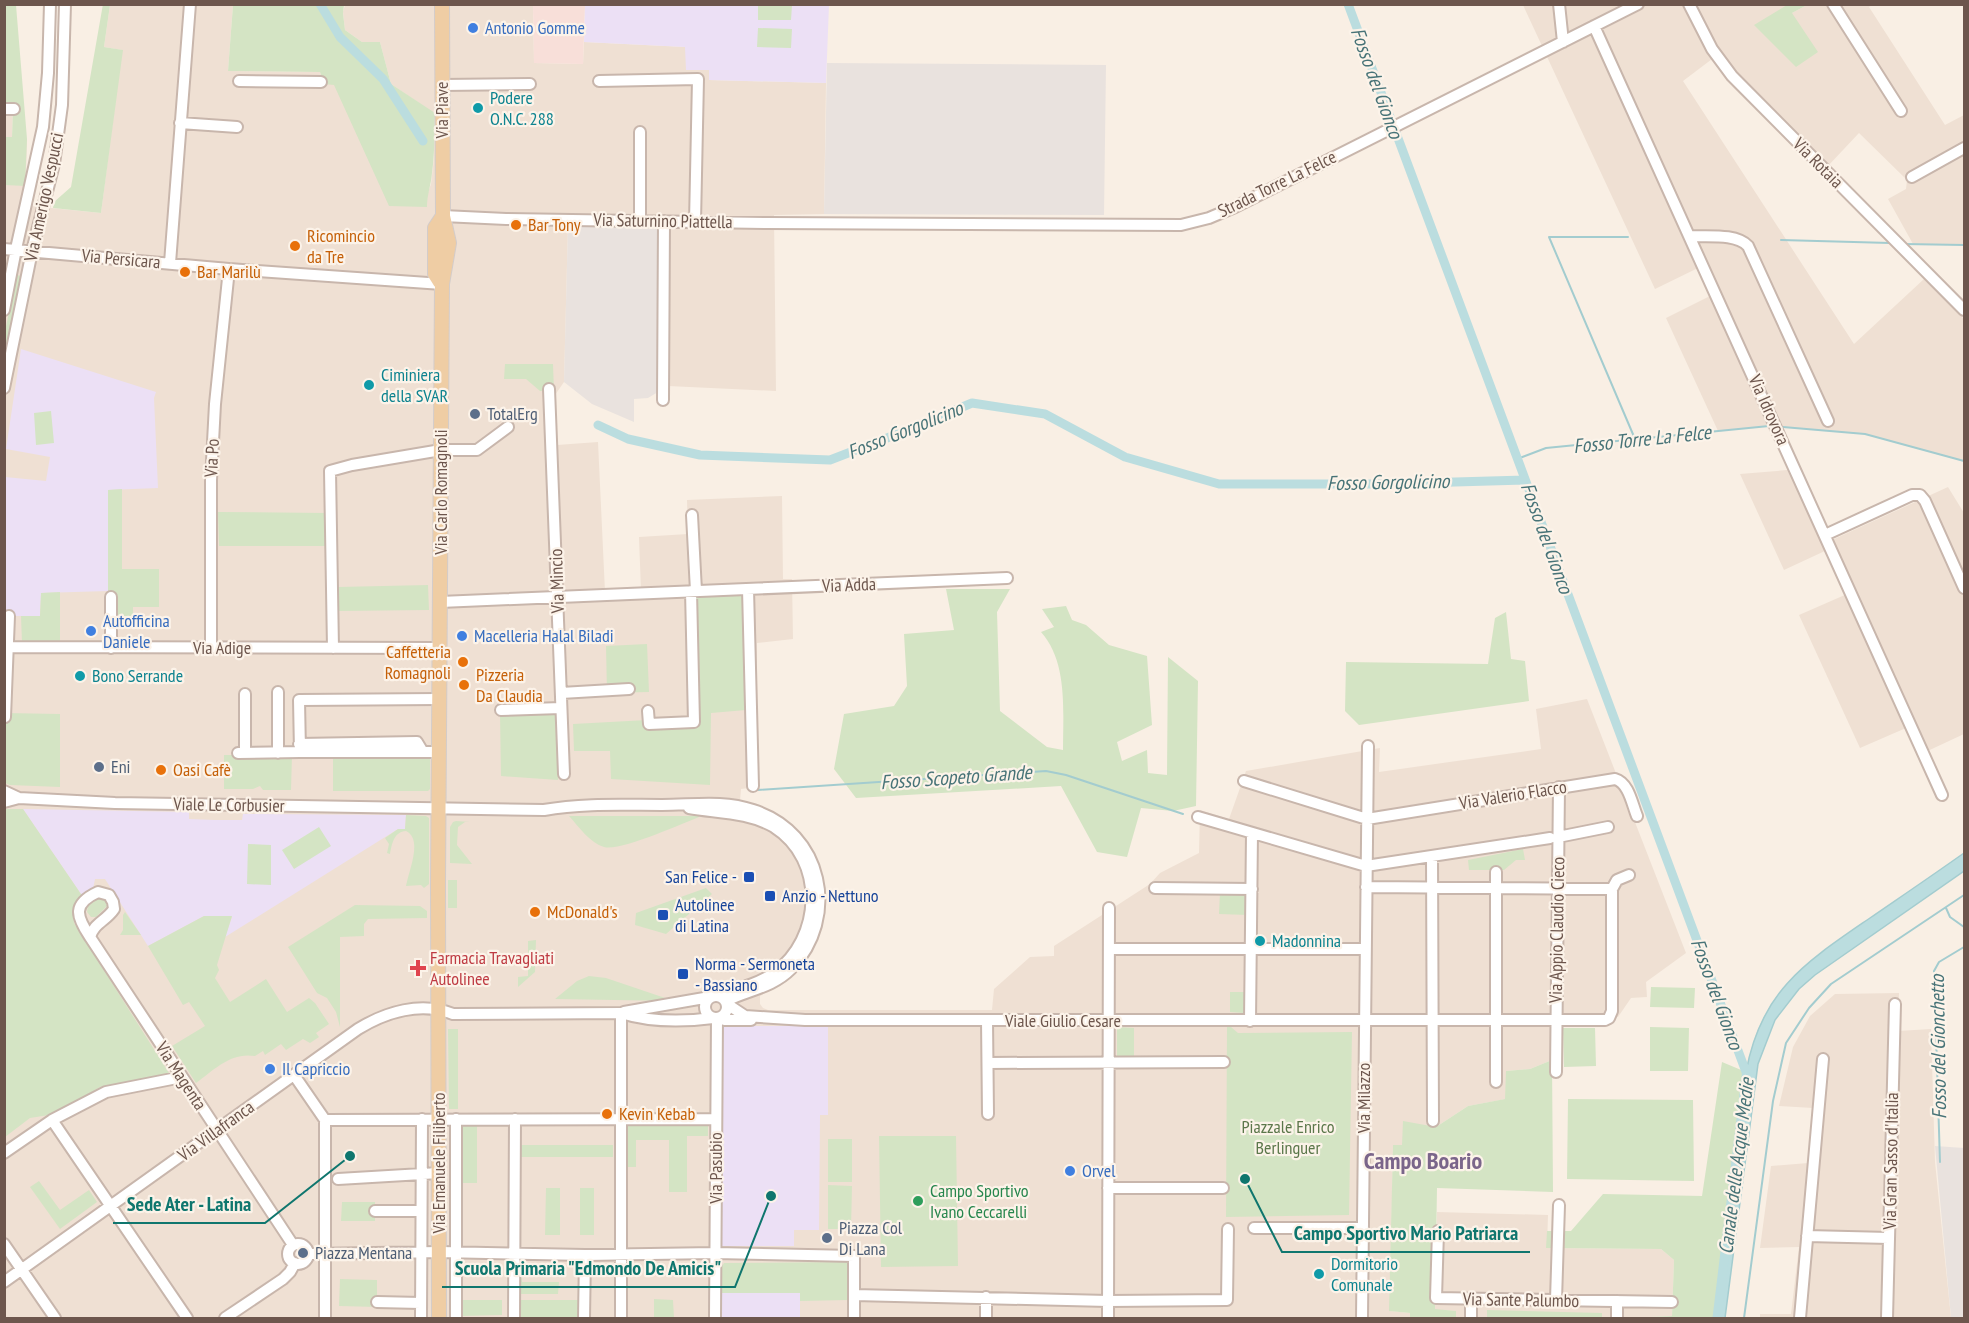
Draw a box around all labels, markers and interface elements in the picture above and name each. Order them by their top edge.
place label: Antonio Gomme [485,16,585,39]
marker: Antonio Gomme [466,21,480,35]
water label: Fosso del Gionco [1345,24,1410,143]
street label: Via Piave [430,82,453,139]
place label: Podere O.N.C. 288 [490,86,554,130]
marker: Podere O.N.C. 288 [471,101,485,115]
street label: Via Amerigo Vespucci [18,130,68,264]
street label: Via Rotaia [1788,132,1848,193]
street label: Strada Torre La Felce [1214,145,1340,222]
street label: Via Saturnino Piattella [592,208,733,233]
place label: Bar Tony [528,213,581,236]
marker: Bar Tony [509,218,523,232]
place label: Ricomincio da Tre [307,224,375,268]
marker: Ricomincio da Tre [288,239,302,253]
street label: Via Persicara [80,244,161,273]
place label: Bar Marilù [197,260,261,283]
marker: Bar Marilù [178,265,192,279]
place label: Ciminiera della SVAR [381,363,448,407]
street label: Via Idrovora [1743,370,1795,449]
marker: Ciminiera della SVAR [362,378,376,392]
water label: Fosso Gorgolicino [843,395,968,465]
place label: TotalErg [487,402,538,425]
marker: TotalErg [468,407,482,421]
water label: Fosso Torre La Felce [1572,419,1714,459]
street label: Via Carlo Romagnoli [429,429,452,556]
street label: Via Po [199,438,224,479]
water label: Fosso Gorgolicino [1327,468,1451,496]
water label: Fosso del Gionco [1515,479,1580,598]
street label: Via Mincio [544,548,569,615]
street label: Via Adda [821,572,876,597]
place label: Autofficina Daniele [103,609,170,653]
marker: Autofficina Daniele [84,624,98,638]
place label: Macelleria Halal Biladi [474,624,614,647]
marker: Macelleria Halal Biladi [455,629,469,643]
street label: Via Adige [192,636,251,659]
place label: Caffetteria Romagnoli [385,640,451,684]
marker: Caffetteria Romagnoli [456,655,470,669]
place label: Pizzeria Da Claudia [476,663,543,707]
place label: Bono Serrande [92,664,183,687]
marker: Bono Serrande [73,669,87,683]
marker: Pizzeria Da Claudia [457,678,471,692]
place label: Eni [111,755,131,778]
place label: Oasi Cafè [173,758,231,781]
water label: Fosso Scopeto Grande [880,759,1034,795]
marker: Eni [92,760,106,774]
marker: Oasi Cafè [154,763,168,777]
street label: Via Valerio Flacco [1457,775,1569,815]
street label: Viale Le Corbusier [172,792,285,817]
street label: Via Appio Claudio Cieco [1544,856,1569,1004]
place label: San Felice - [665,865,737,888]
marker: San Felice - [742,870,756,884]
place label: Anzio - Nettuno [782,884,879,907]
marker: Anzio - Nettuno [763,889,777,903]
place label: Autolinee di Latina [675,893,735,937]
place label: McDonald's [547,900,618,923]
marker: McDonald's [528,905,542,919]
marker: Autolinee di Latina [656,908,670,922]
place label: Madonnina [1272,929,1341,952]
marker: Madonnina [1253,934,1267,948]
water label: Fosso del Gionco [1685,935,1750,1054]
place label: Farmacia Travagliati Autolinee [430,946,554,990]
place label: Norma - Sermoneta - Bassiano [695,952,815,996]
marker: Farmacia Travagliati Autolinee [411,961,425,975]
marker: Norma - Sermoneta - Bassiano [676,967,690,981]
water label: Fosso del Gionchetto [1924,973,1952,1119]
street label: Viale Giulio Cesare [1004,1009,1121,1032]
street label: Via Magenta [150,1036,212,1114]
place label: Il Capriccio [282,1057,350,1080]
marker: Il Capriccio [263,1062,277,1076]
street label: Via Milazzo [1352,1063,1375,1134]
water label: Canale delle Acque Medie [1712,1075,1760,1255]
street label: Via Emanuele Filiberto [427,1092,450,1235]
street label: Via Gran Sasso d'Italia [1878,1092,1903,1231]
street label: Via Villafranca [172,1095,258,1167]
place label: Kevin Kebab [619,1102,696,1125]
marker: Kevin Kebab [600,1107,614,1121]
park label: Piazzale Enrico Berlinguer [1241,1115,1335,1159]
street label: Via Pasubio [704,1132,727,1205]
district label: Campo Boario [1364,1145,1483,1176]
place label: Orvel [1082,1159,1116,1182]
marker: Orvel [1063,1164,1077,1178]
place label: Campo Sportivo Ivano Ceccarelli [930,1179,1029,1223]
callout: Sede Ater - Latina [113,1185,265,1223]
text: Sede Ater - Latina [127,1191,251,1217]
marker: Campo Sportivo Ivano Ceccarelli [911,1194,925,1208]
callout: Campo Sportivo Mario Patriarca [1282,1214,1530,1252]
place label: Piazza Col Di Lana [839,1216,903,1260]
text: Campo Sportivo Mario Patriarca [1294,1220,1518,1246]
marker: Piazza Col Di Lana [820,1231,834,1245]
place label: Piazza Mentana [315,1241,412,1264]
marker: Piazza Mentana [296,1246,310,1260]
callout: Scuola Primaria "Edmondo De Amicis" [442,1249,735,1287]
place label: Dormitorio Comunale [1331,1252,1398,1296]
text: Scuola Primaria "Edmondo De Amicis" [455,1255,721,1281]
marker: Dormitorio Comunale [1312,1267,1326,1281]
street label: Via Sante Palumbo [1462,1287,1580,1312]

